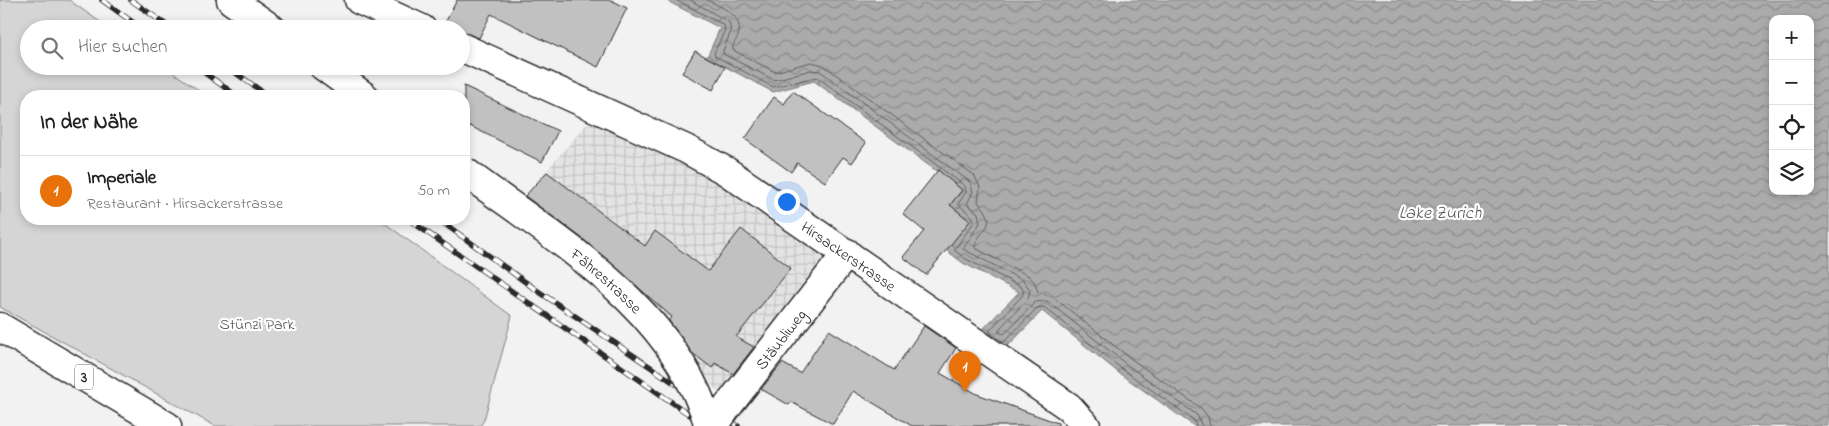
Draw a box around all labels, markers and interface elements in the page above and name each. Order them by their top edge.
map controls [1769,15,1814,195]
button: + [1769,15,1814,60]
search box [20,20,470,75]
icon: search [38,34,66,62]
text: Hier suchen [78,34,167,61]
button: − [1769,60,1814,105]
button: locate [1769,105,1814,150]
text: In der Nähe [40,108,138,138]
button: layers [1769,150,1814,195]
text: Imperiale [87,165,156,192]
text: 1 [53,179,59,203]
text: 50 m [418,179,450,203]
your location [774,189,800,215]
text: Restaurant · Hirsackerstrasse [87,192,283,216]
water label: Lake Zurich [1399,201,1482,227]
street label: Hirsackerstrasse [795,216,901,299]
street label: Fährestrasse [564,243,647,321]
street label: Stäubliweg [750,305,813,376]
park label: Stünzi Park [219,313,296,337]
pin: 1 [949,351,981,392]
road number: 3 [75,364,93,390]

